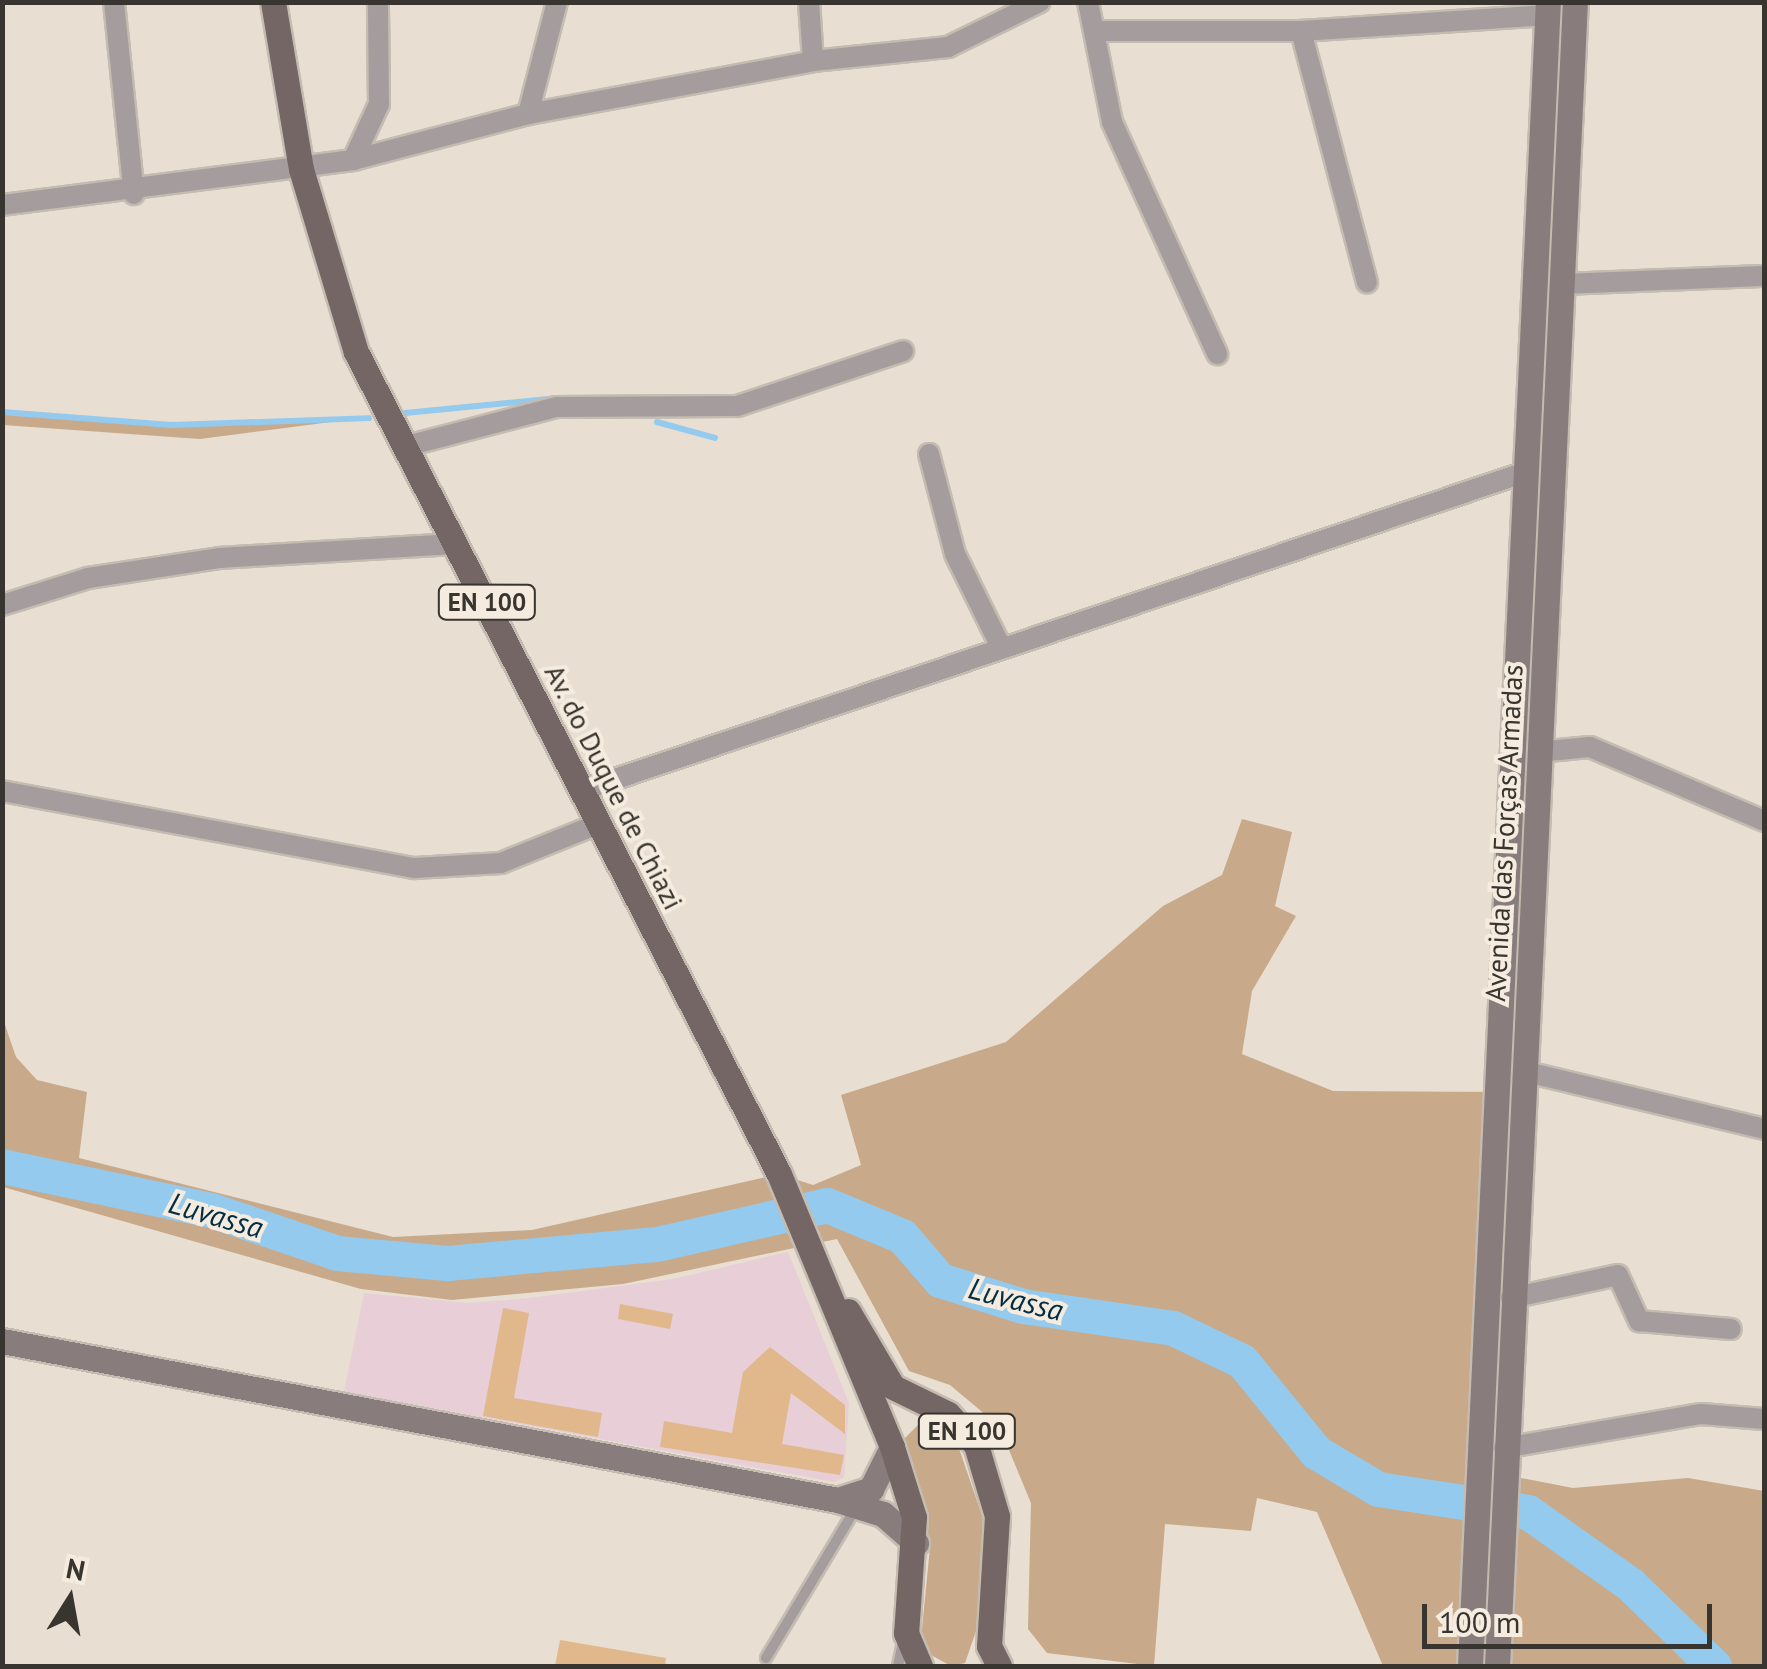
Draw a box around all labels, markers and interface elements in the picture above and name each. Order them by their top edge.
road number: EN 100 [437,582,537,622]
street label: Av. do Duque de Chiazi [537,658,691,916]
street label: Avenida das Forças Armadas [1478,663,1530,1003]
water label: Luvassa [165,1184,267,1246]
water label: Luvassa [965,1270,1067,1328]
road number: EN 100 [917,1411,1017,1451]
north arrow [20,1549,120,1649]
text: N [63,1549,88,1589]
scale bar [1427,1584,1717,1646]
text: 100 m [1439,1602,1520,1641]

